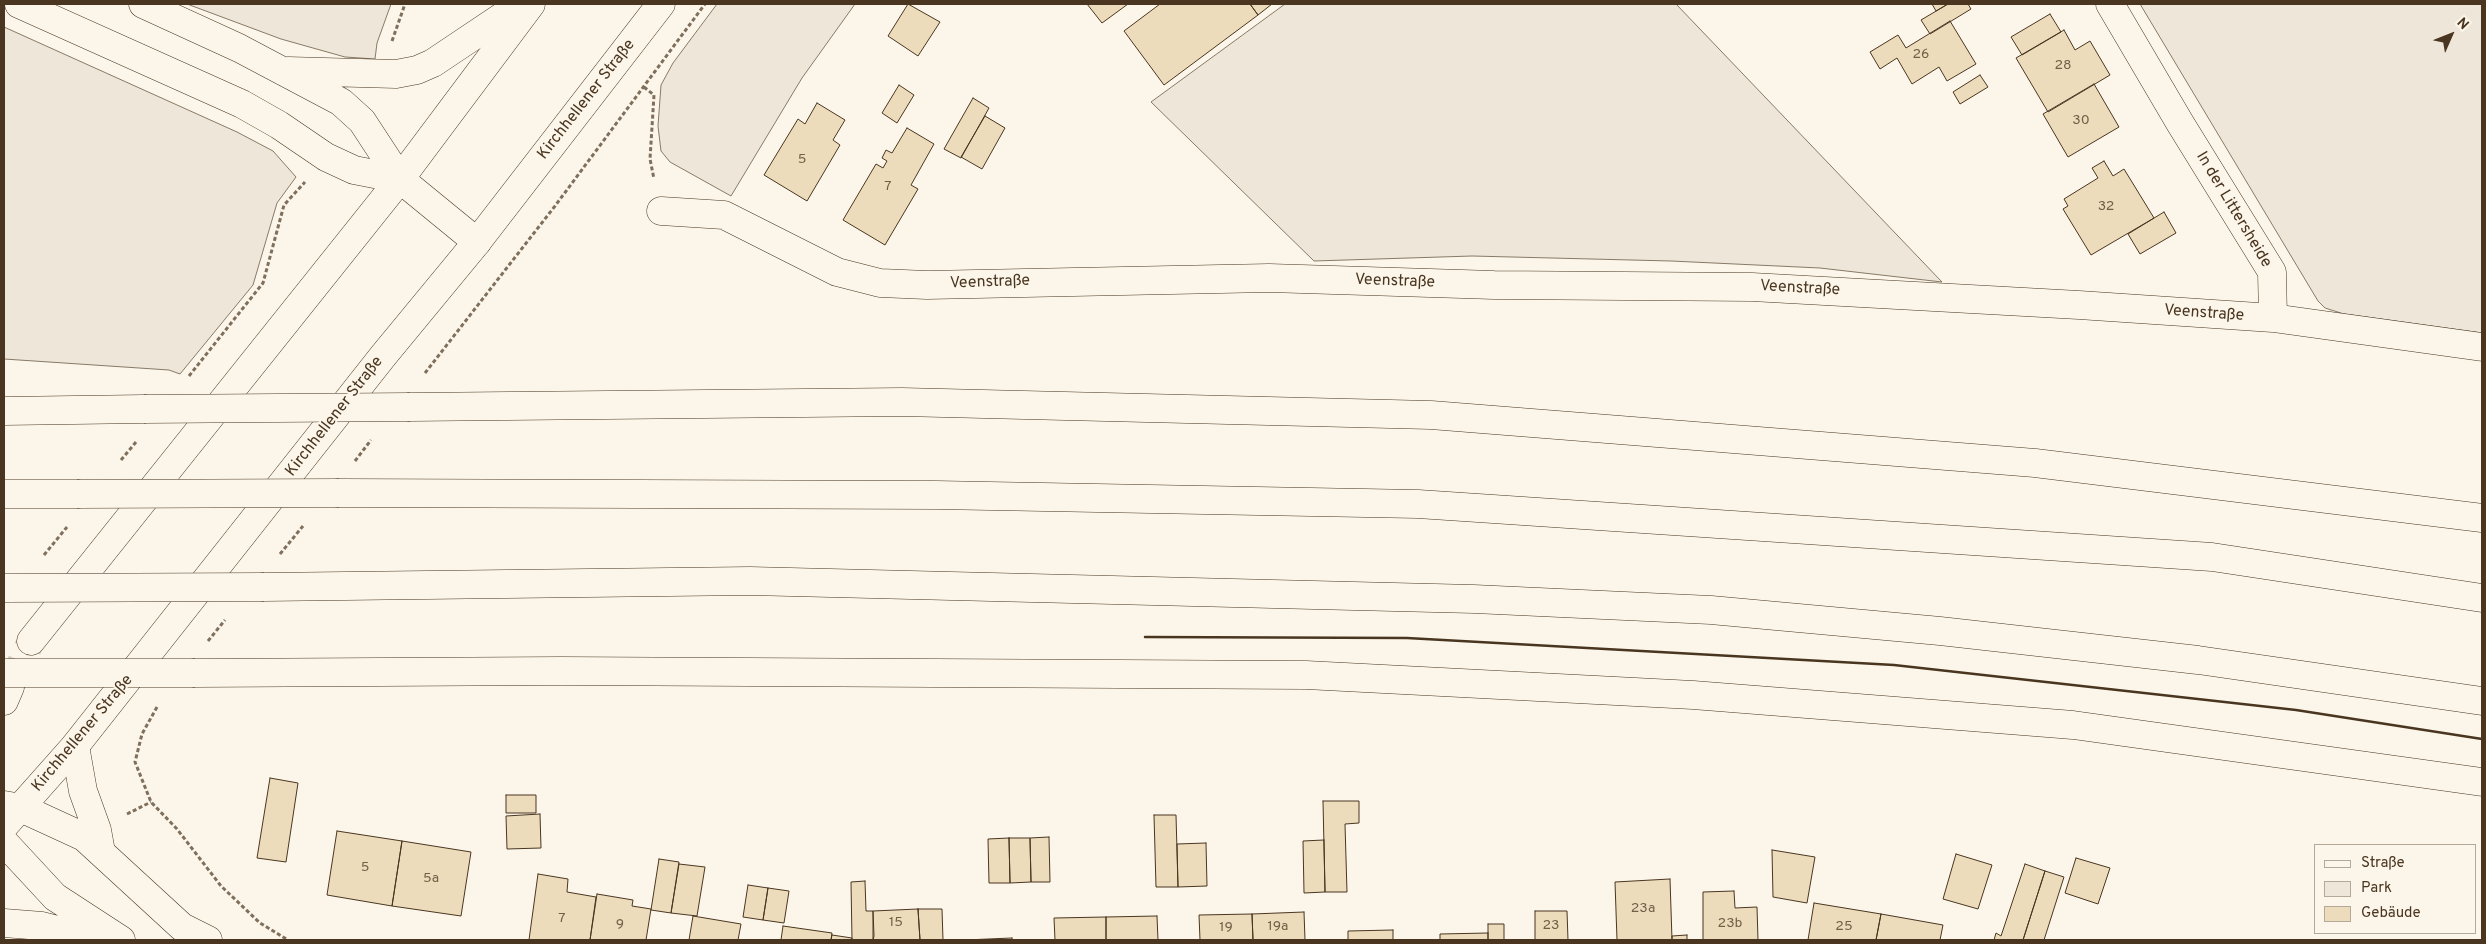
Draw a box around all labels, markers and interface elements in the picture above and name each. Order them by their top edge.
north arrow [2426,10,2476,60]
text: N [2453,15,2472,34]
street label: Kirchhellener Straße [534,36,640,164]
house number: 26 [1913,47,1929,63]
house number: 28 [2054,58,2072,74]
house number: 30 [2072,113,2090,129]
street label: In der Littersheide [2191,149,2275,271]
house number: 5 [798,152,806,168]
house number: 7 [884,179,892,195]
house number: 32 [2098,199,2114,215]
street label: Veenstraße [1355,271,1435,293]
street label: Veenstraße [950,272,1030,294]
street label: Veenstraße [1760,277,1840,301]
street label: Veenstraße [2163,302,2245,326]
street label: Kirchhellener Straße [282,353,388,481]
street label: Kirchhellener Straße [28,672,138,796]
legend [2314,844,2476,934]
text: Straße [2361,854,2405,873]
house number: 5 [361,860,369,876]
house number: 5a [423,871,439,887]
text: Park [2361,879,2392,898]
house number: 23a [1631,901,1655,917]
text: Gebäude [2361,904,2421,923]
house number: 7 [558,911,566,927]
house number: 15 [889,915,903,931]
house number: 23b [1718,916,1742,932]
house number: 9 [616,917,624,933]
house number: 23 [1543,918,1559,934]
house number: 19a [1268,919,1288,935]
house number: 25 [1835,919,1853,935]
house number: 19 [1219,920,1233,936]

